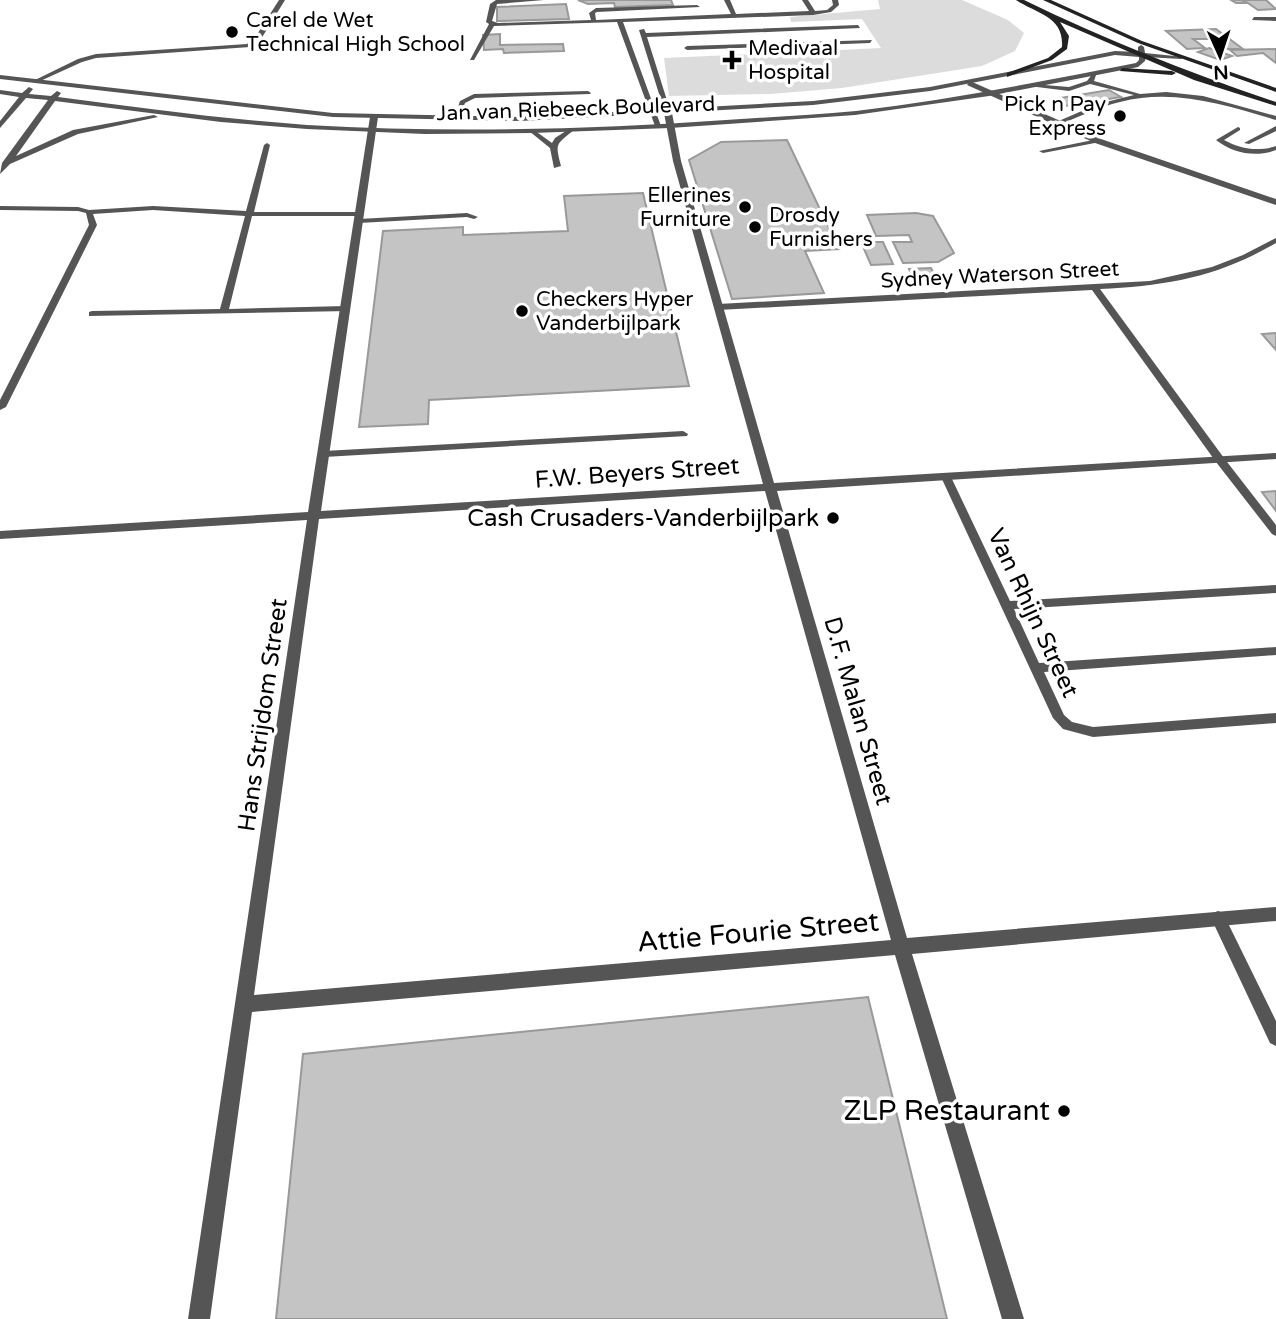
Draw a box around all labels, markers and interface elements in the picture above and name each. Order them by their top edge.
place label: Carel de Wet Technical High School [246,8,465,57]
north arrow [1185,21,1255,91]
marker: Carel de Wet Technical High School [224,24,240,40]
place label: Medivaal Hospital [748,36,838,85]
marker: Medivaal Hospital [722,50,742,70]
text: N [1213,61,1229,83]
street label: Jan van Riebeeck Boulevard [436,92,716,126]
place label: Pick n Pay Express [1004,92,1106,141]
marker: Pick n Pay Express [1112,108,1128,124]
place label: Ellerines Furniture [640,183,731,232]
marker: Ellerines Furniture [737,199,753,215]
place label: Drosdy Furnishers [769,203,873,252]
marker: Drosdy Furnishers [747,219,763,235]
street label: Sydney Waterson Street [880,256,1120,294]
place label: Checkers Hyper Vanderbijlpark [536,287,693,336]
marker: Checkers Hyper Vanderbijlpark [514,303,530,319]
street label: F.W. Beyers Street [534,451,740,495]
place label: Cash Crusaders-Vanderbijlpark [467,504,819,533]
marker: Cash Crusaders-Vanderbijlpark [825,510,841,526]
street label: Van Rhijn Street [981,524,1085,702]
street label: Hans Strijdom Street [232,596,294,834]
street label: D.F. Malan Street [817,613,899,809]
street label: Attie Fourie Street [636,904,881,960]
place label: ZLP Restaurant [844,1094,1050,1128]
marker: ZLP Restaurant [1056,1103,1072,1119]

